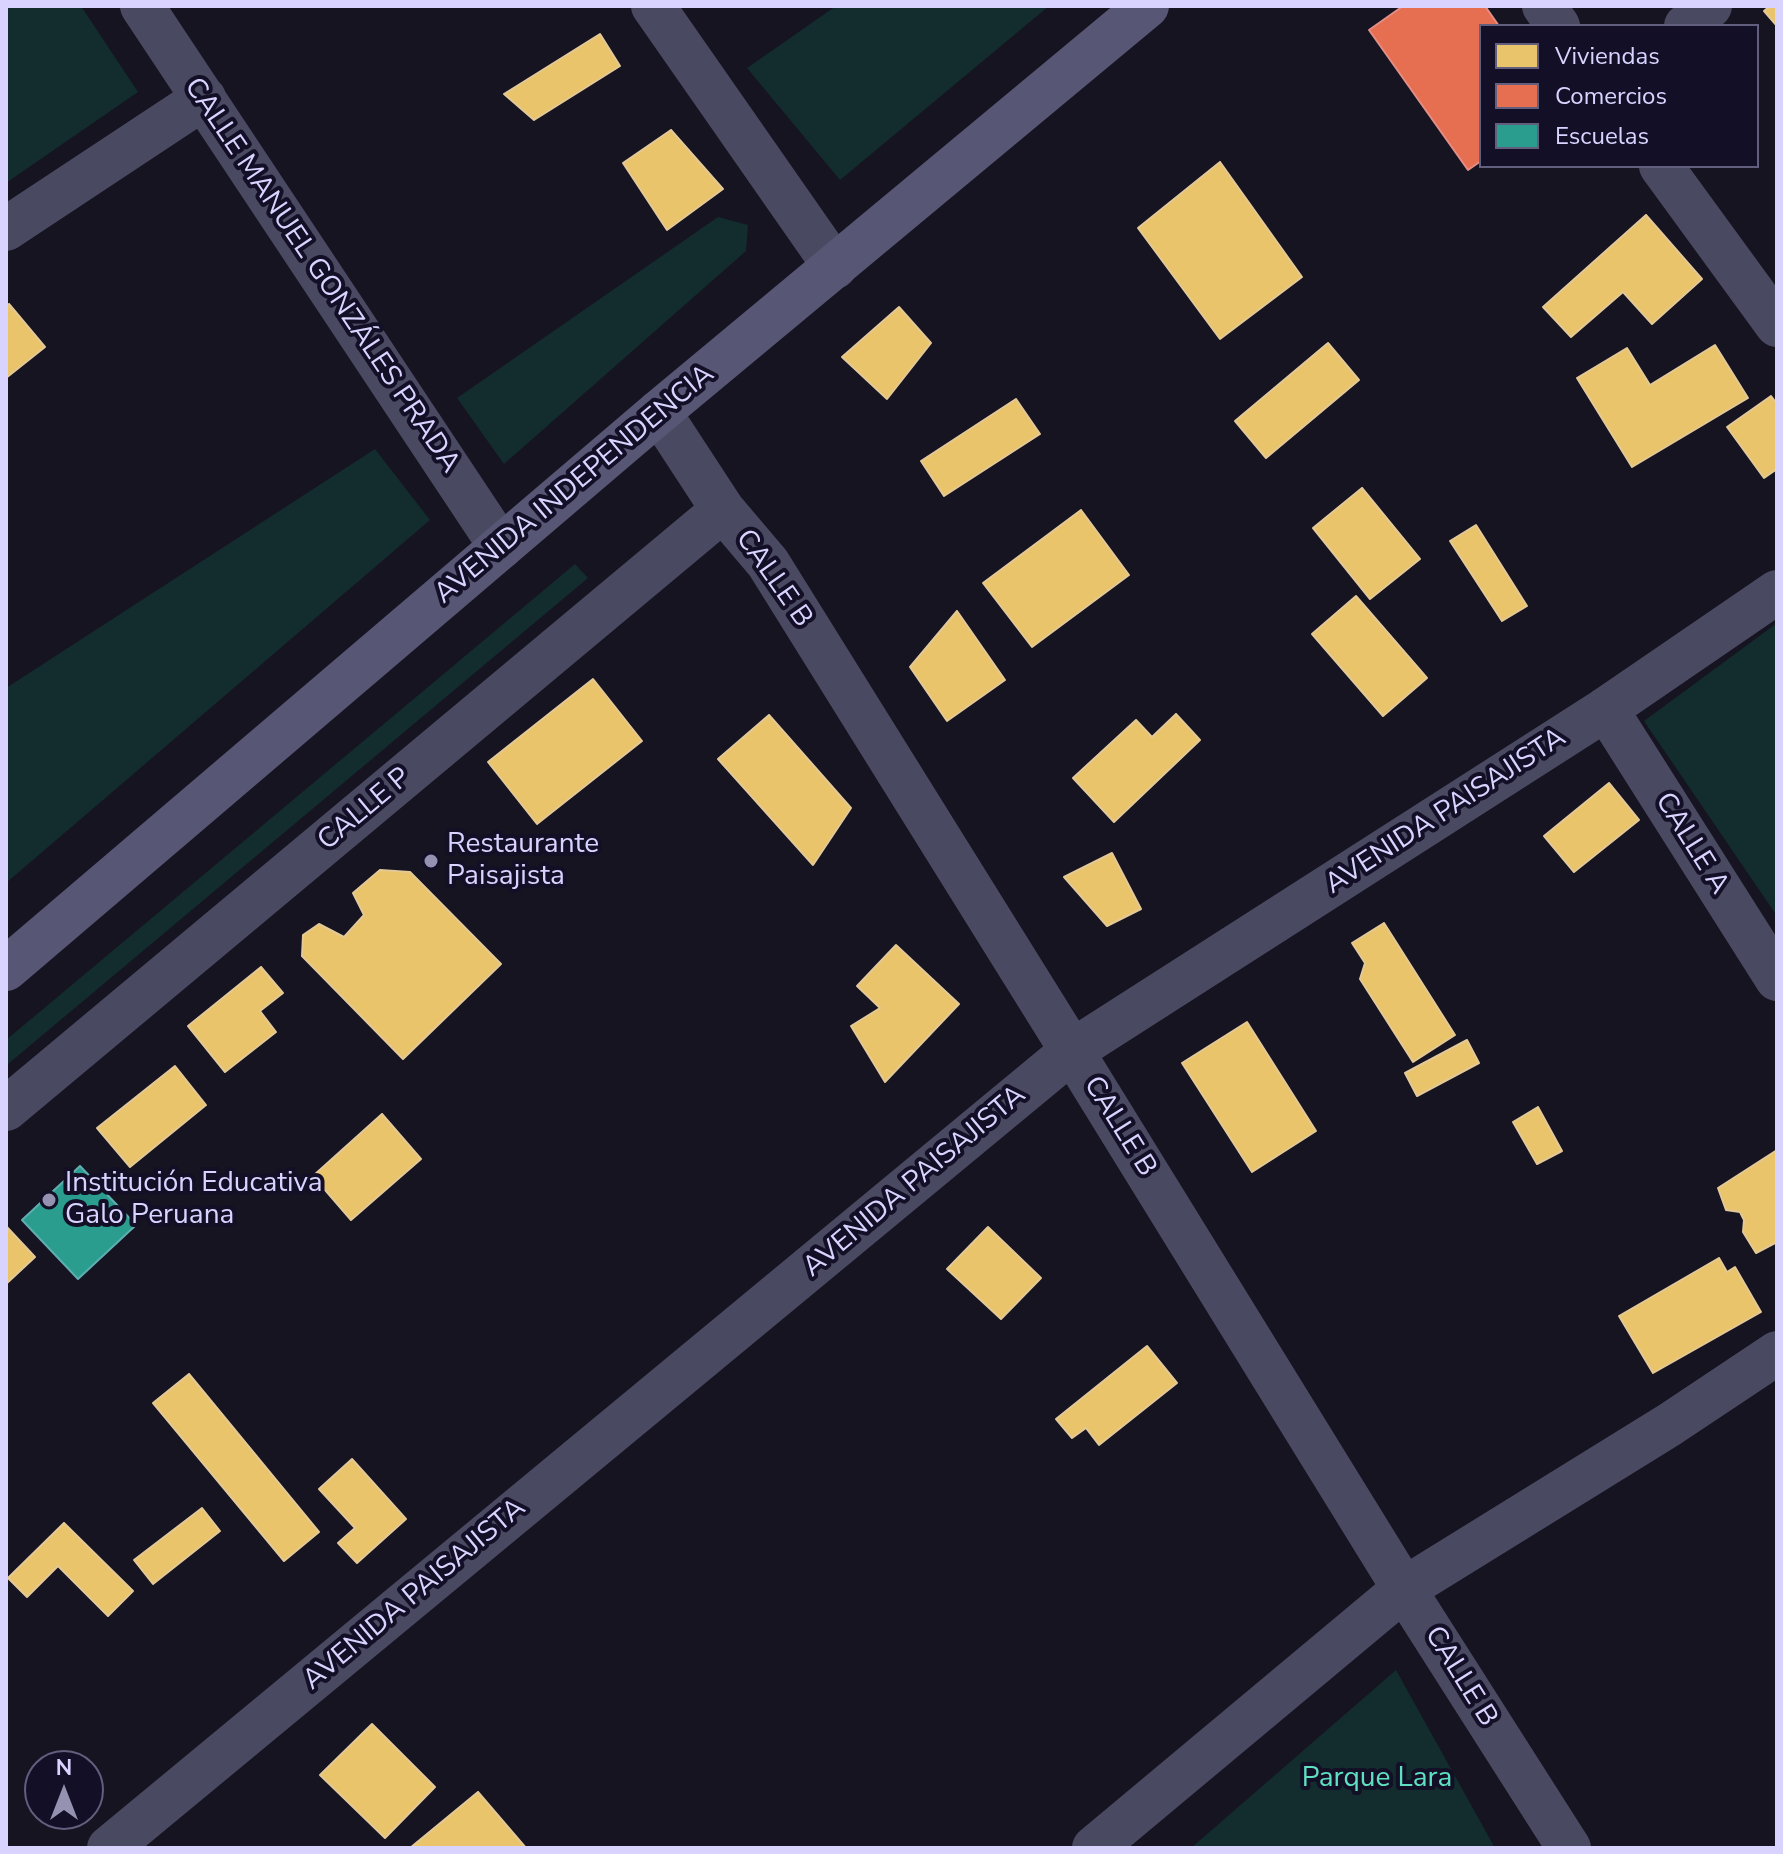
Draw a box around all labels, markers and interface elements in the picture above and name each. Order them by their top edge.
legend [1479,24,1759,168]
text: Viviendas [1555,40,1660,72]
street label: CALLE MANUEL GONZÁLES PRADA [176,72,466,480]
text: Comercios [1555,80,1667,112]
text: Escuelas [1555,120,1649,152]
street label: AVENIDA INDEPENDENCIA [428,358,722,612]
street label: CALLE B [727,524,819,634]
street label: AVENIDA PAISAJISTA [1319,722,1573,902]
street label: CALLE P [312,762,418,858]
street label: CALLE A [1647,787,1735,901]
place label: Restaurante Paisajista [447,828,599,894]
marker: Restaurante Paisajista [422,852,440,870]
street label: CALLE B [1075,1071,1163,1183]
street label: AVENIDA PAISAJISTA [797,1079,1033,1285]
place label: Institución Educativa Galo Peruana [65,1167,323,1233]
marker: Institución Educativa Galo Peruana [40,1191,58,1209]
street label: AVENIDA PAISAJISTA [297,1492,533,1698]
street label: CALLE B [1416,1621,1504,1733]
north arrow [24,1750,104,1830]
text: N [56,1753,72,1783]
park label: Parque Lara [1302,1762,1452,1796]

